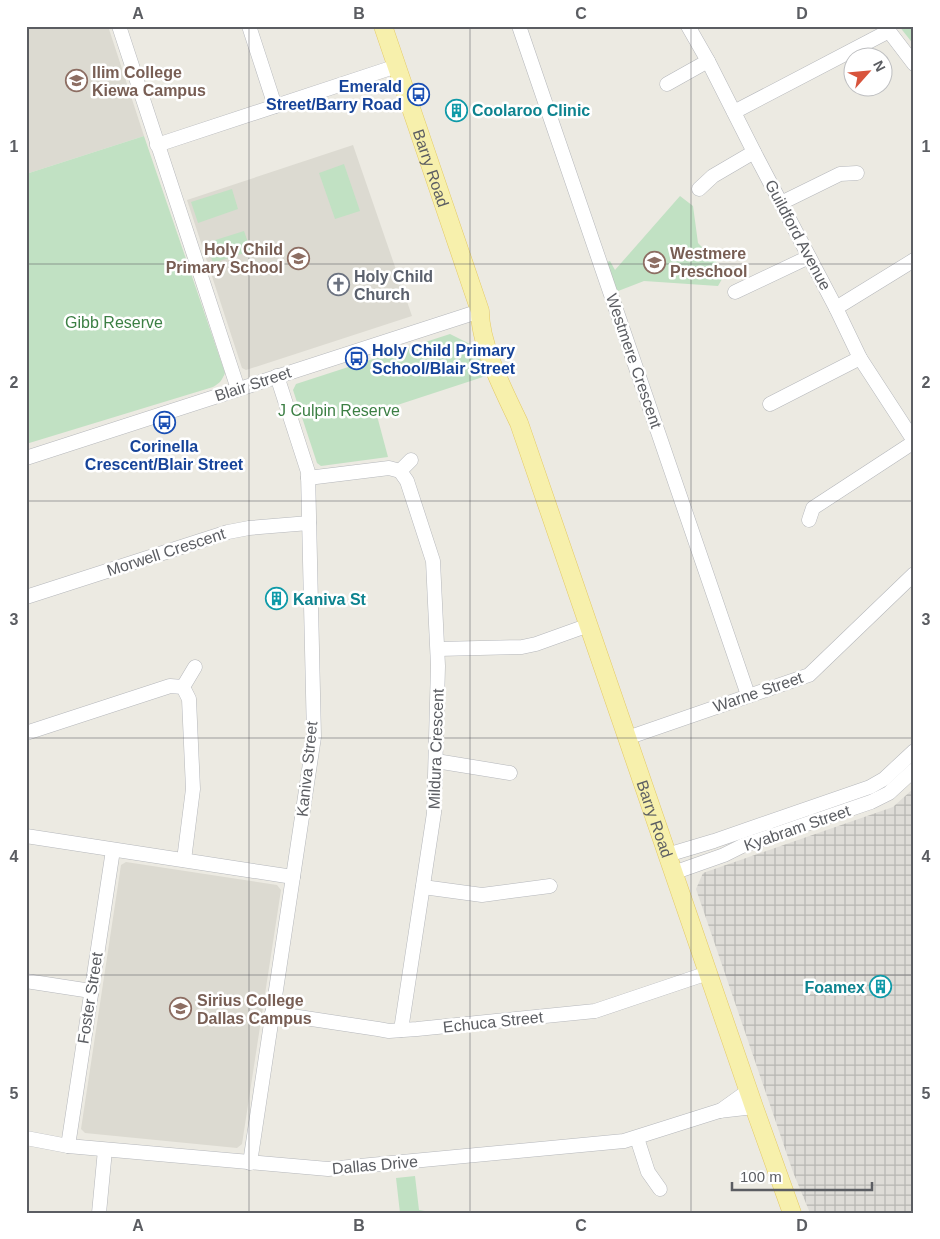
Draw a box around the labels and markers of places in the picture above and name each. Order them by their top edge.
place label: Ilim College Kiewa Campus [92,64,206,99]
school or university icon: Ilim College Kiewa Campus [64,69,88,93]
place label: Emerald Street/Barry Road [266,78,402,113]
bus stop icon: Emerald Street/Barry Road [406,83,430,107]
building icon: Coolaroo Clinic [444,98,468,122]
place label: Coolaroo Clinic [472,102,590,119]
place label: Holy Child Primary School [166,241,283,276]
place label: Westmere Preschool [670,245,747,280]
school or university icon: Holy Child Primary School [287,246,311,270]
school or university icon: Westmere Preschool [642,250,666,274]
place label: Holy Child Church [354,268,433,303]
church icon: Holy Child Church [326,273,350,297]
place label: Holy Child Primary School/Blair Street [372,342,516,377]
bus stop icon: Holy Child Primary School/Blair Street [344,347,368,371]
bus stop icon: Corinella Crescent/Blair Street [152,410,176,434]
place label: Corinella Crescent/Blair Street [85,438,244,473]
building icon: Kaniva St [265,587,289,611]
place label: Kaniva St [293,591,367,608]
building icon: Foamex [869,975,893,999]
place label: Foamex [805,979,865,996]
place label: Sirius College Dallas Campus [197,992,312,1027]
school or university icon: Sirius College Dallas Campus [169,997,193,1021]

